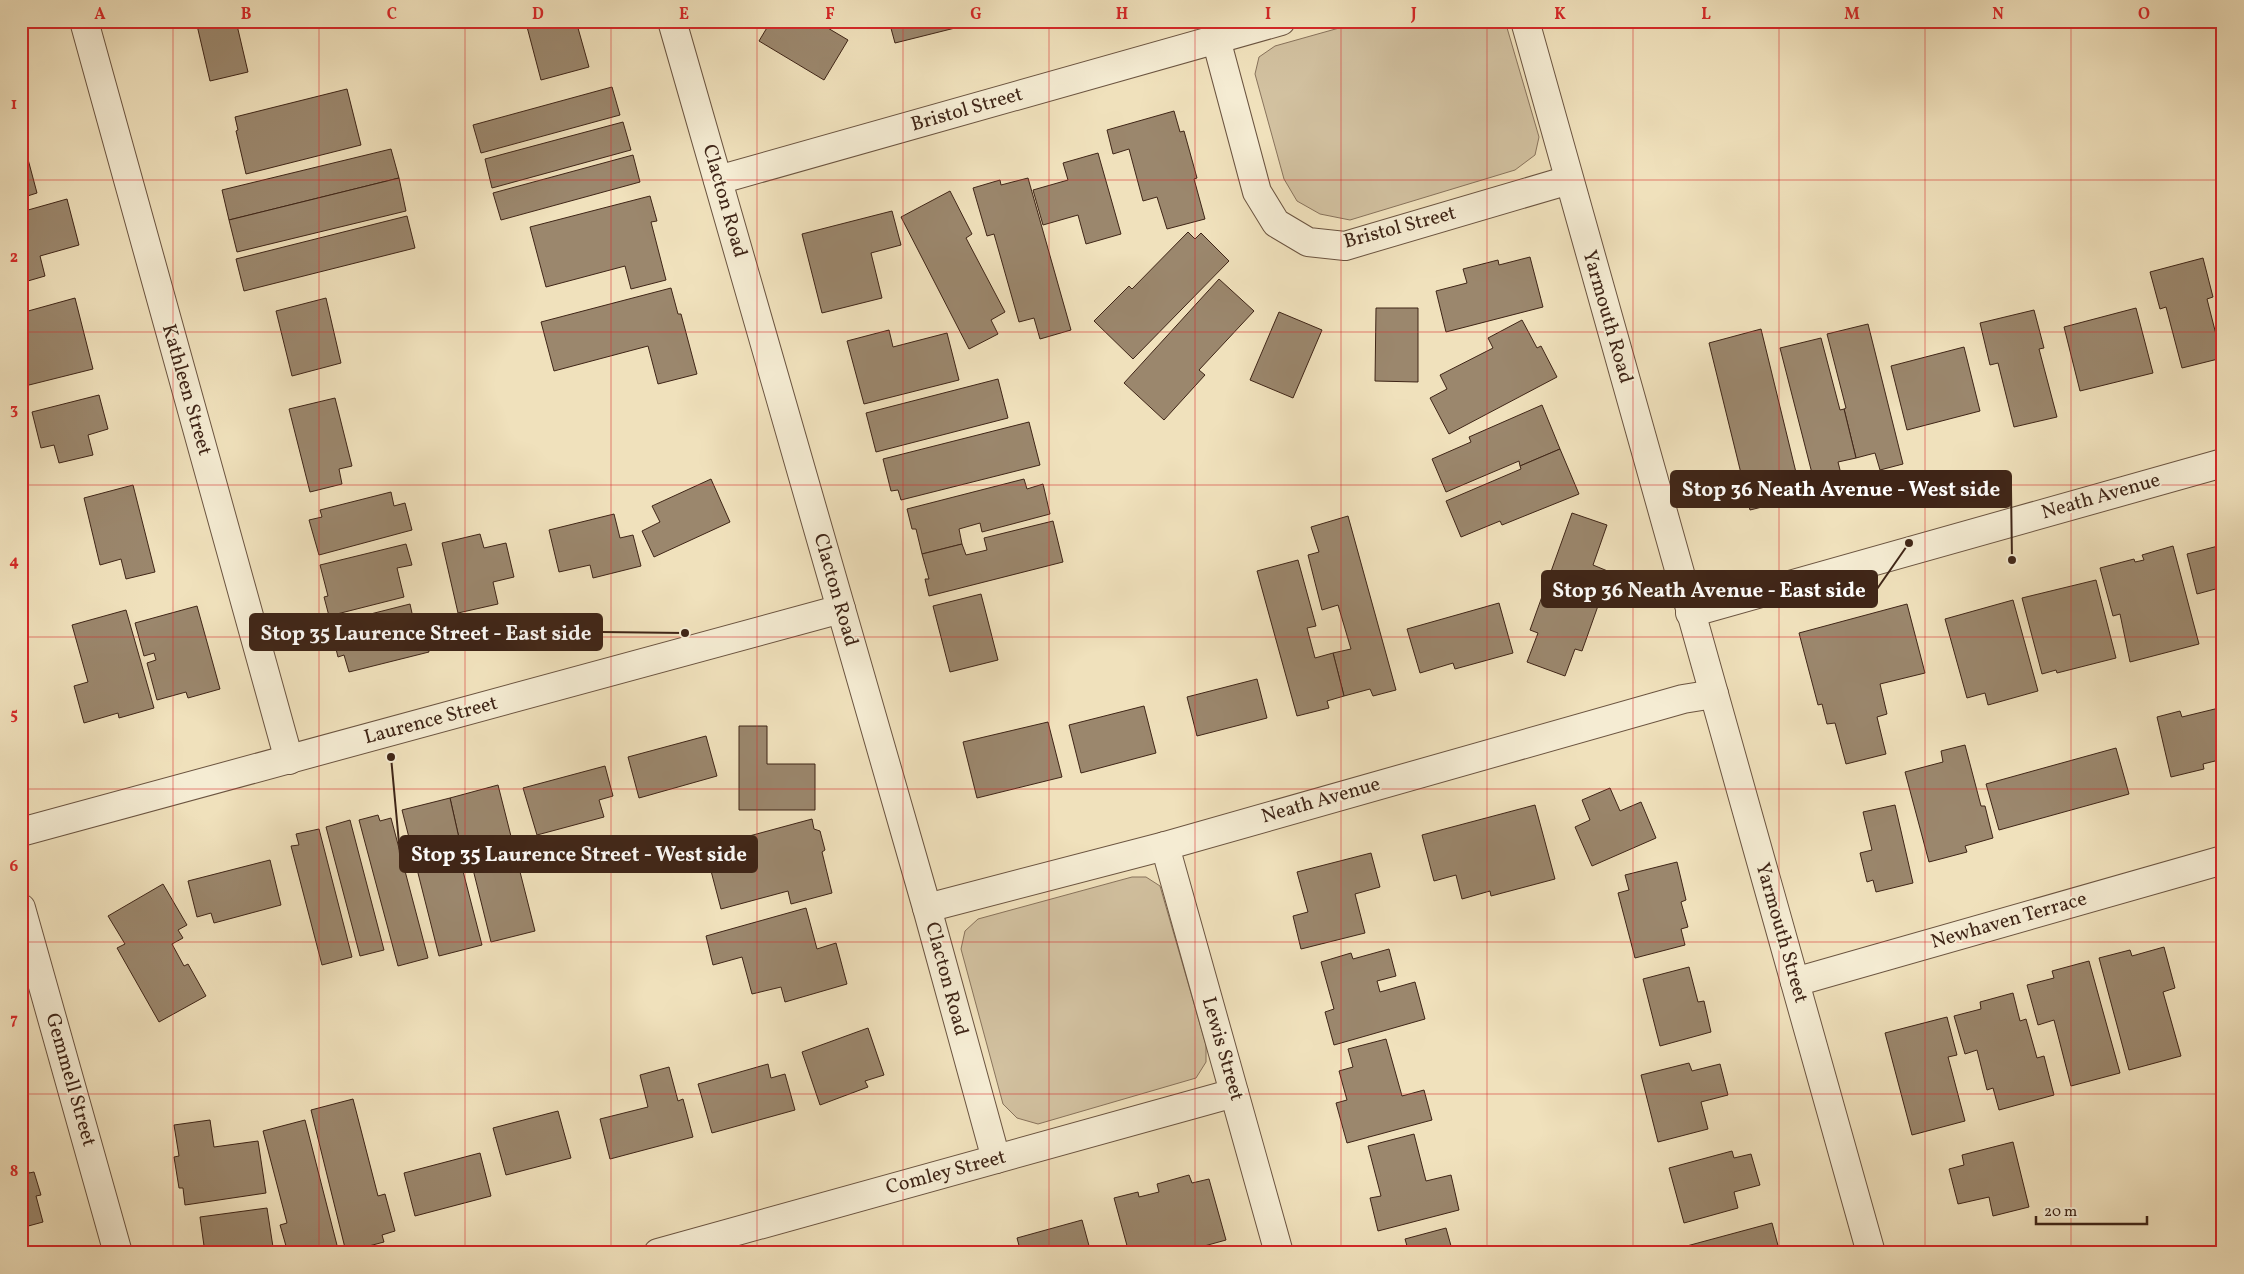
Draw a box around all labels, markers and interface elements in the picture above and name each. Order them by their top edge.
text: A [94,4,106,26]
text: B [241,4,252,26]
text: C [387,4,397,26]
text: D [532,4,544,26]
text: E [679,4,689,26]
text: F [825,4,835,26]
text: G [970,4,982,26]
text: H [1116,4,1128,26]
text: I [1265,4,1271,26]
text: J [1410,4,1417,26]
text: K [1554,4,1566,26]
text: L [1701,4,1711,26]
text: M [1844,4,1860,26]
text: N [1992,4,2004,26]
text: O [2138,4,2150,26]
street label: Bristol Street [908,81,1026,139]
text: 1 [11,94,17,116]
street label: Clacton Road [694,141,754,261]
street label: Bristol Street [1341,200,1459,256]
text: 2 [10,247,18,269]
street label: Yarmouth Road [1575,247,1639,387]
street label: Kathleen Street [154,321,218,459]
text: 3 [10,399,18,421]
street label: Neath Avenue [2038,467,2164,527]
callout: Stop 36 Neath Avenue - West side [1671,471,2011,507]
text: Stop 36 Neath Avenue - West side [1682,476,2000,505]
street label: Clacton Road [805,530,865,650]
text: 4 [9,551,19,573]
callout: Stop 36 Neath Avenue - East side [1542,571,1877,607]
text: Stop 36 Neath Avenue - East side [1552,577,1866,606]
callout: Stop 35 Laurence Street - East side [250,614,602,650]
text: Stop 35 Laurence Street - East side [261,620,591,649]
street label: Laurence Street [361,690,501,752]
text: 5 [10,704,18,726]
street label: Neath Avenue [1258,771,1384,831]
callout: Stop 35 Laurence Street - West side [400,836,757,872]
text: Stop 35 Laurence Street - West side [411,841,747,870]
text: 6 [10,856,19,878]
street label: Yarmouth Street [1748,860,1814,1006]
street label: Newhaven Terrace [1928,885,2090,957]
street label: Clacton Road [917,919,975,1039]
street label: Lewis Street [1194,994,1250,1104]
text: 7 [10,1009,18,1031]
street label: Gemmell Street [38,1010,102,1150]
street label: Comley Street [883,1144,1009,1202]
text: 8 [10,1161,18,1183]
scale bar [2036,1194,2148,1226]
text: 20 m [2044,1202,2077,1223]

